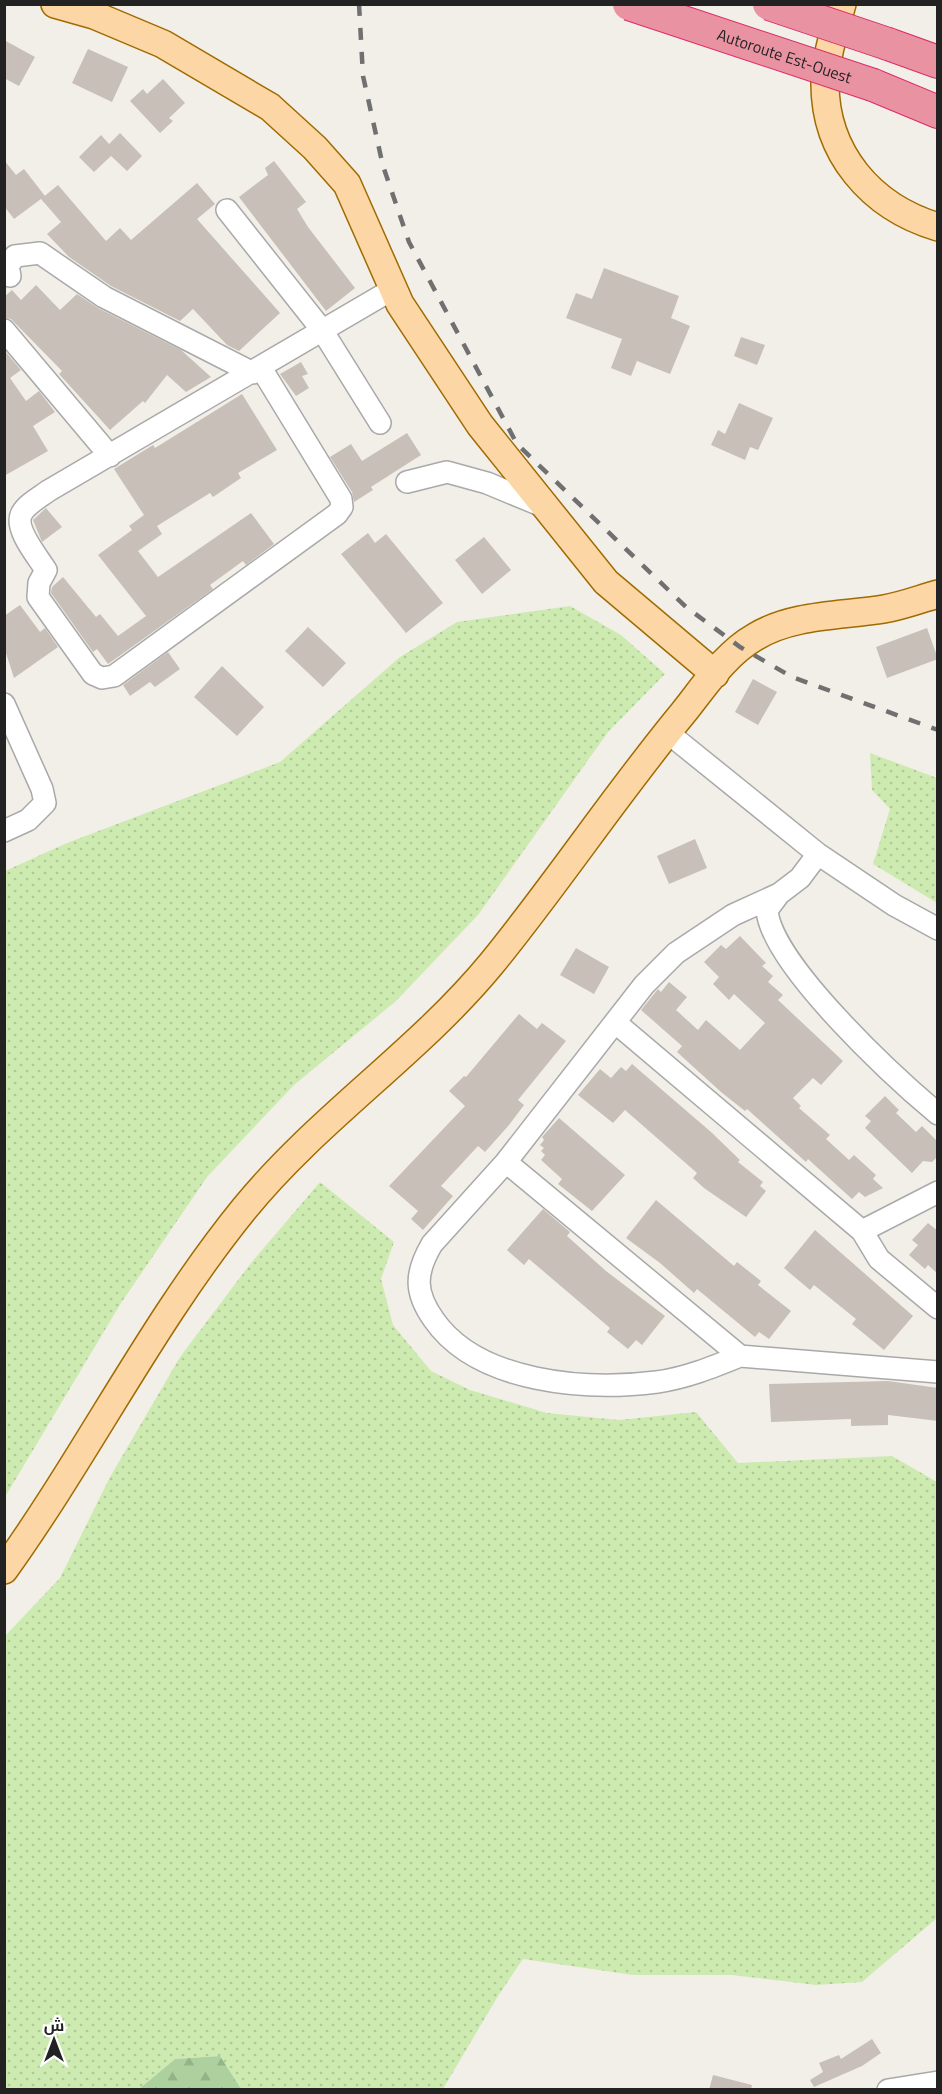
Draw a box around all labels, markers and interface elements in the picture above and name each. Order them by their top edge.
street label: Autoroute Est-Ouest [714,22,855,89]
north arrow [24,2010,84,2070]
text: ش [44,2013,64,2037]

